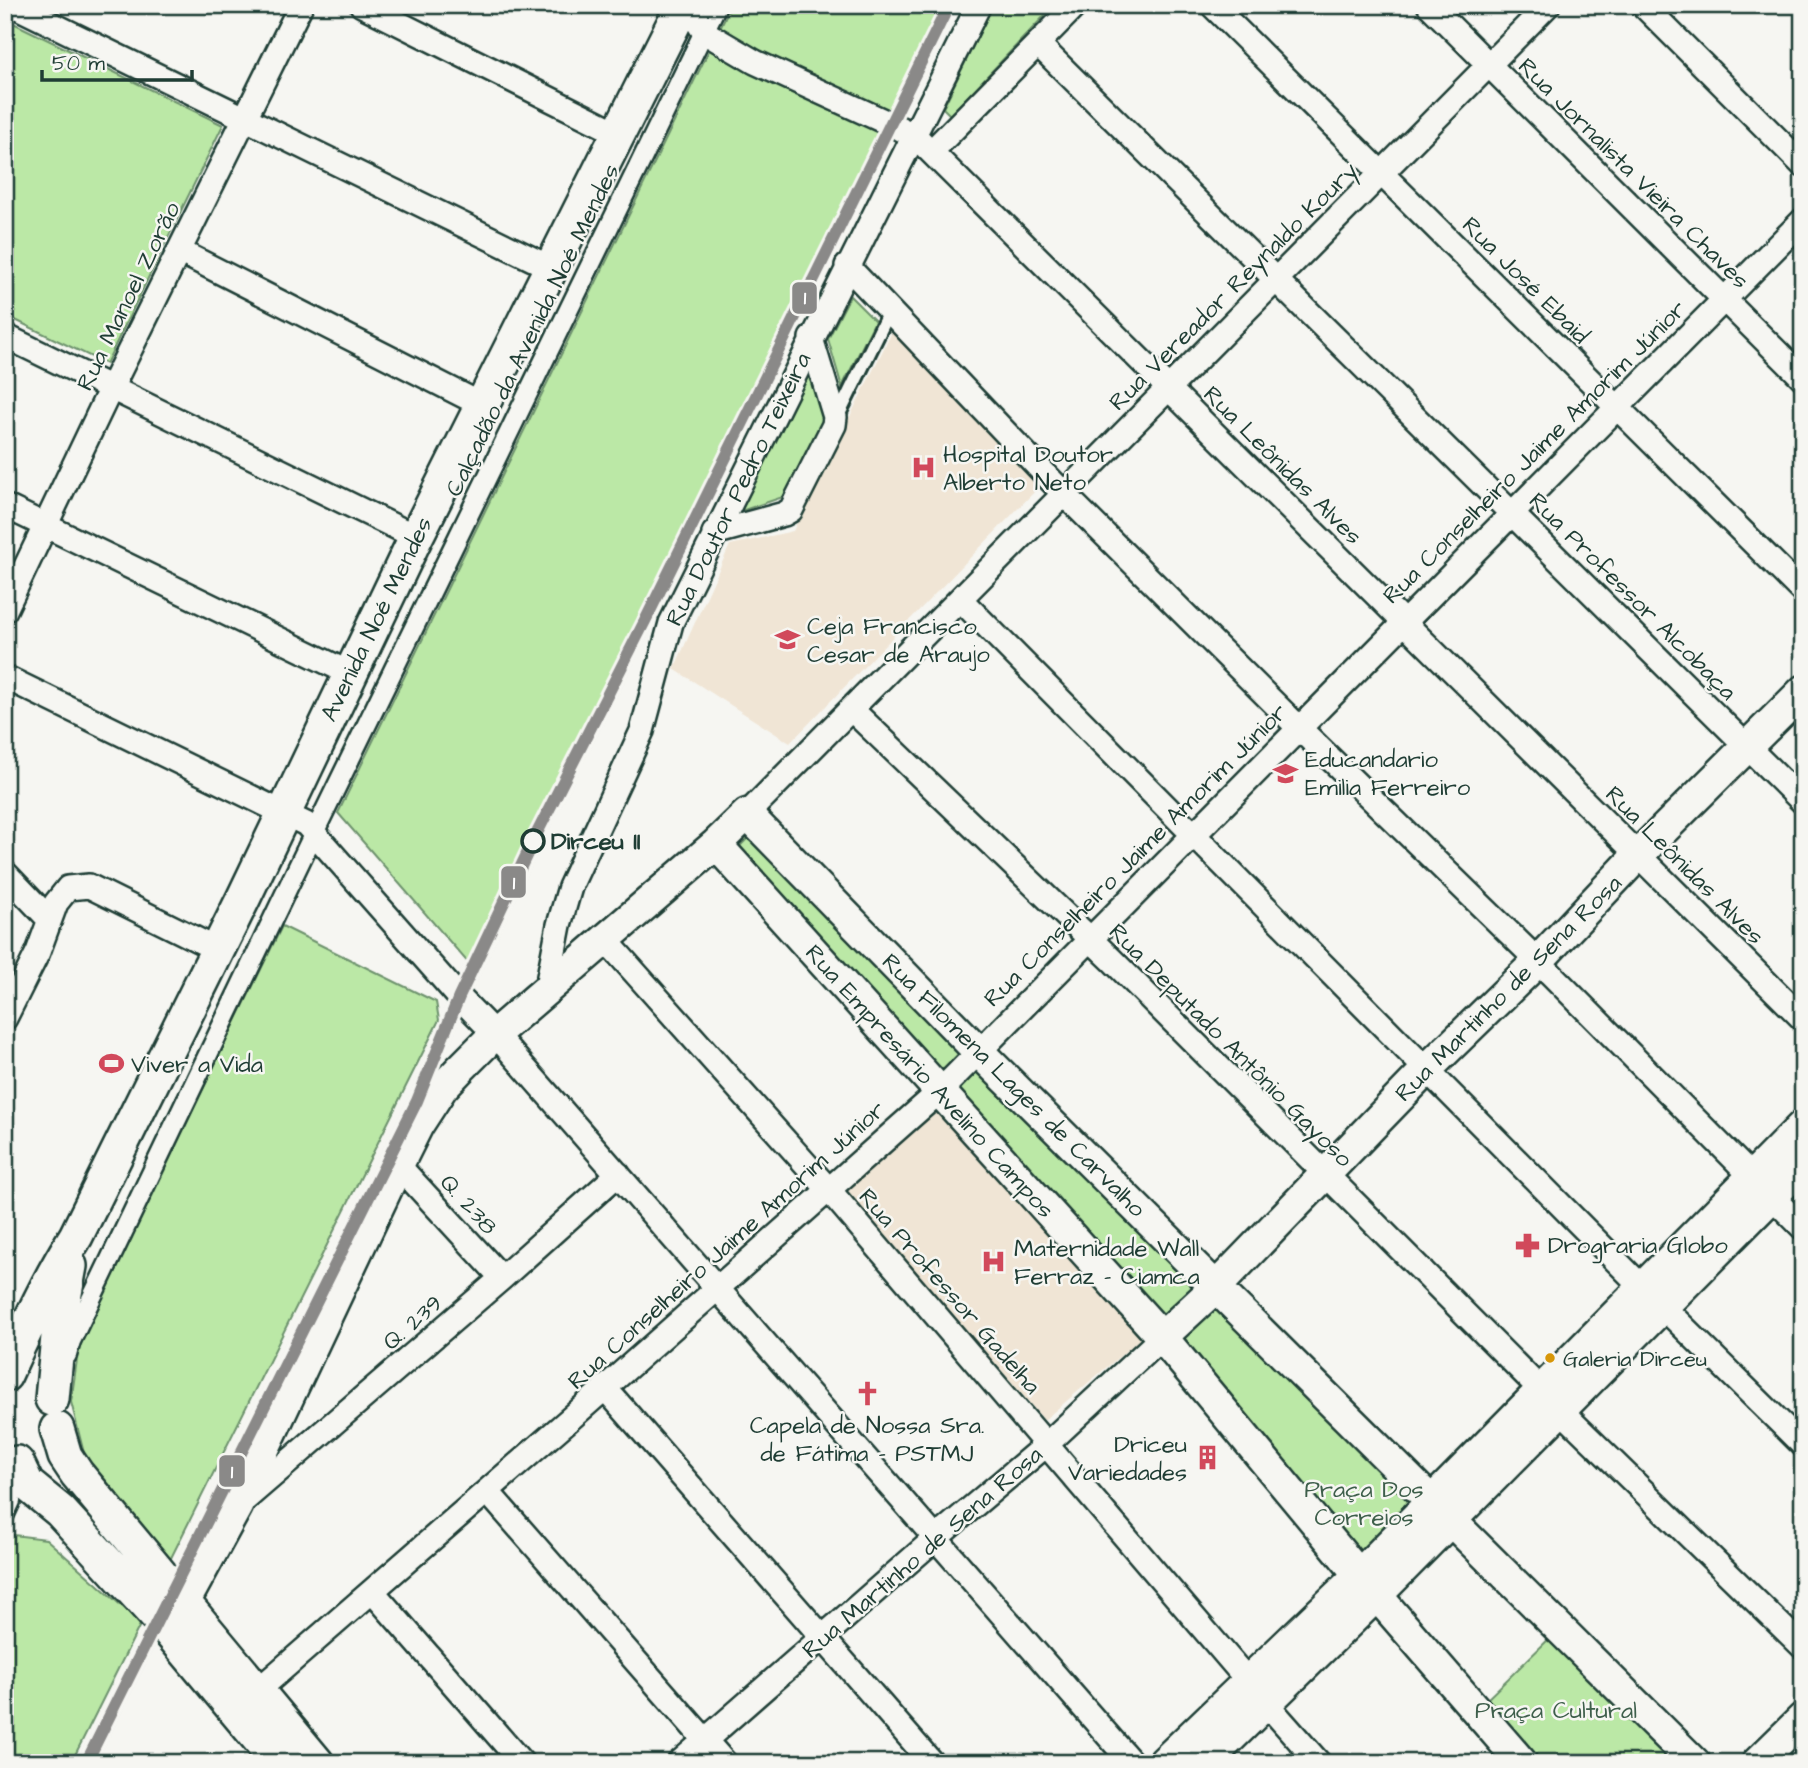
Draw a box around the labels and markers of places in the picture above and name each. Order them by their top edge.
place label: Hospital Doutor Alberto Neto [943,438,1113,500]
hospital icon: Hospital Doutor Alberto Neto [909,454,937,482]
place label: Ceja Francisco Cesar de Araujo [807,610,990,672]
school or university icon: Ceja Francisco Cesar de Araujo [773,626,801,654]
place label: Educandario Emilia Ferreiro [1305,743,1471,805]
school or university icon: Educandario Emilia Ferreiro [1271,759,1299,787]
place label: Dirceu II [551,825,641,859]
marker: Dirceu II [521,829,545,853]
place label: Viver a Vida [131,1048,263,1082]
sports icon: Viver a Vida [97,1050,125,1078]
place label: Drograria Globo [1548,1229,1728,1264]
pharmacy icon: Drograria Globo [1514,1231,1542,1259]
place label: Maternidade Wall Ferraz - Ciamca [1014,1232,1200,1294]
hospital icon: Maternidade Wall Ferraz - Ciamca [980,1248,1008,1276]
place label: Galeria Dirceu [1563,1344,1707,1375]
marker: Galeria Dirceu [1543,1351,1557,1365]
church icon: Capela de Nossa Sra. de Fátima - PSTMJ [853,1380,881,1408]
place label: Capela de Nossa Sra. de Fátima - PSTMJ [750,1409,984,1471]
place label: Driceu Variedades [1068,1428,1187,1490]
building icon: Driceu Variedades [1193,1444,1221,1472]

